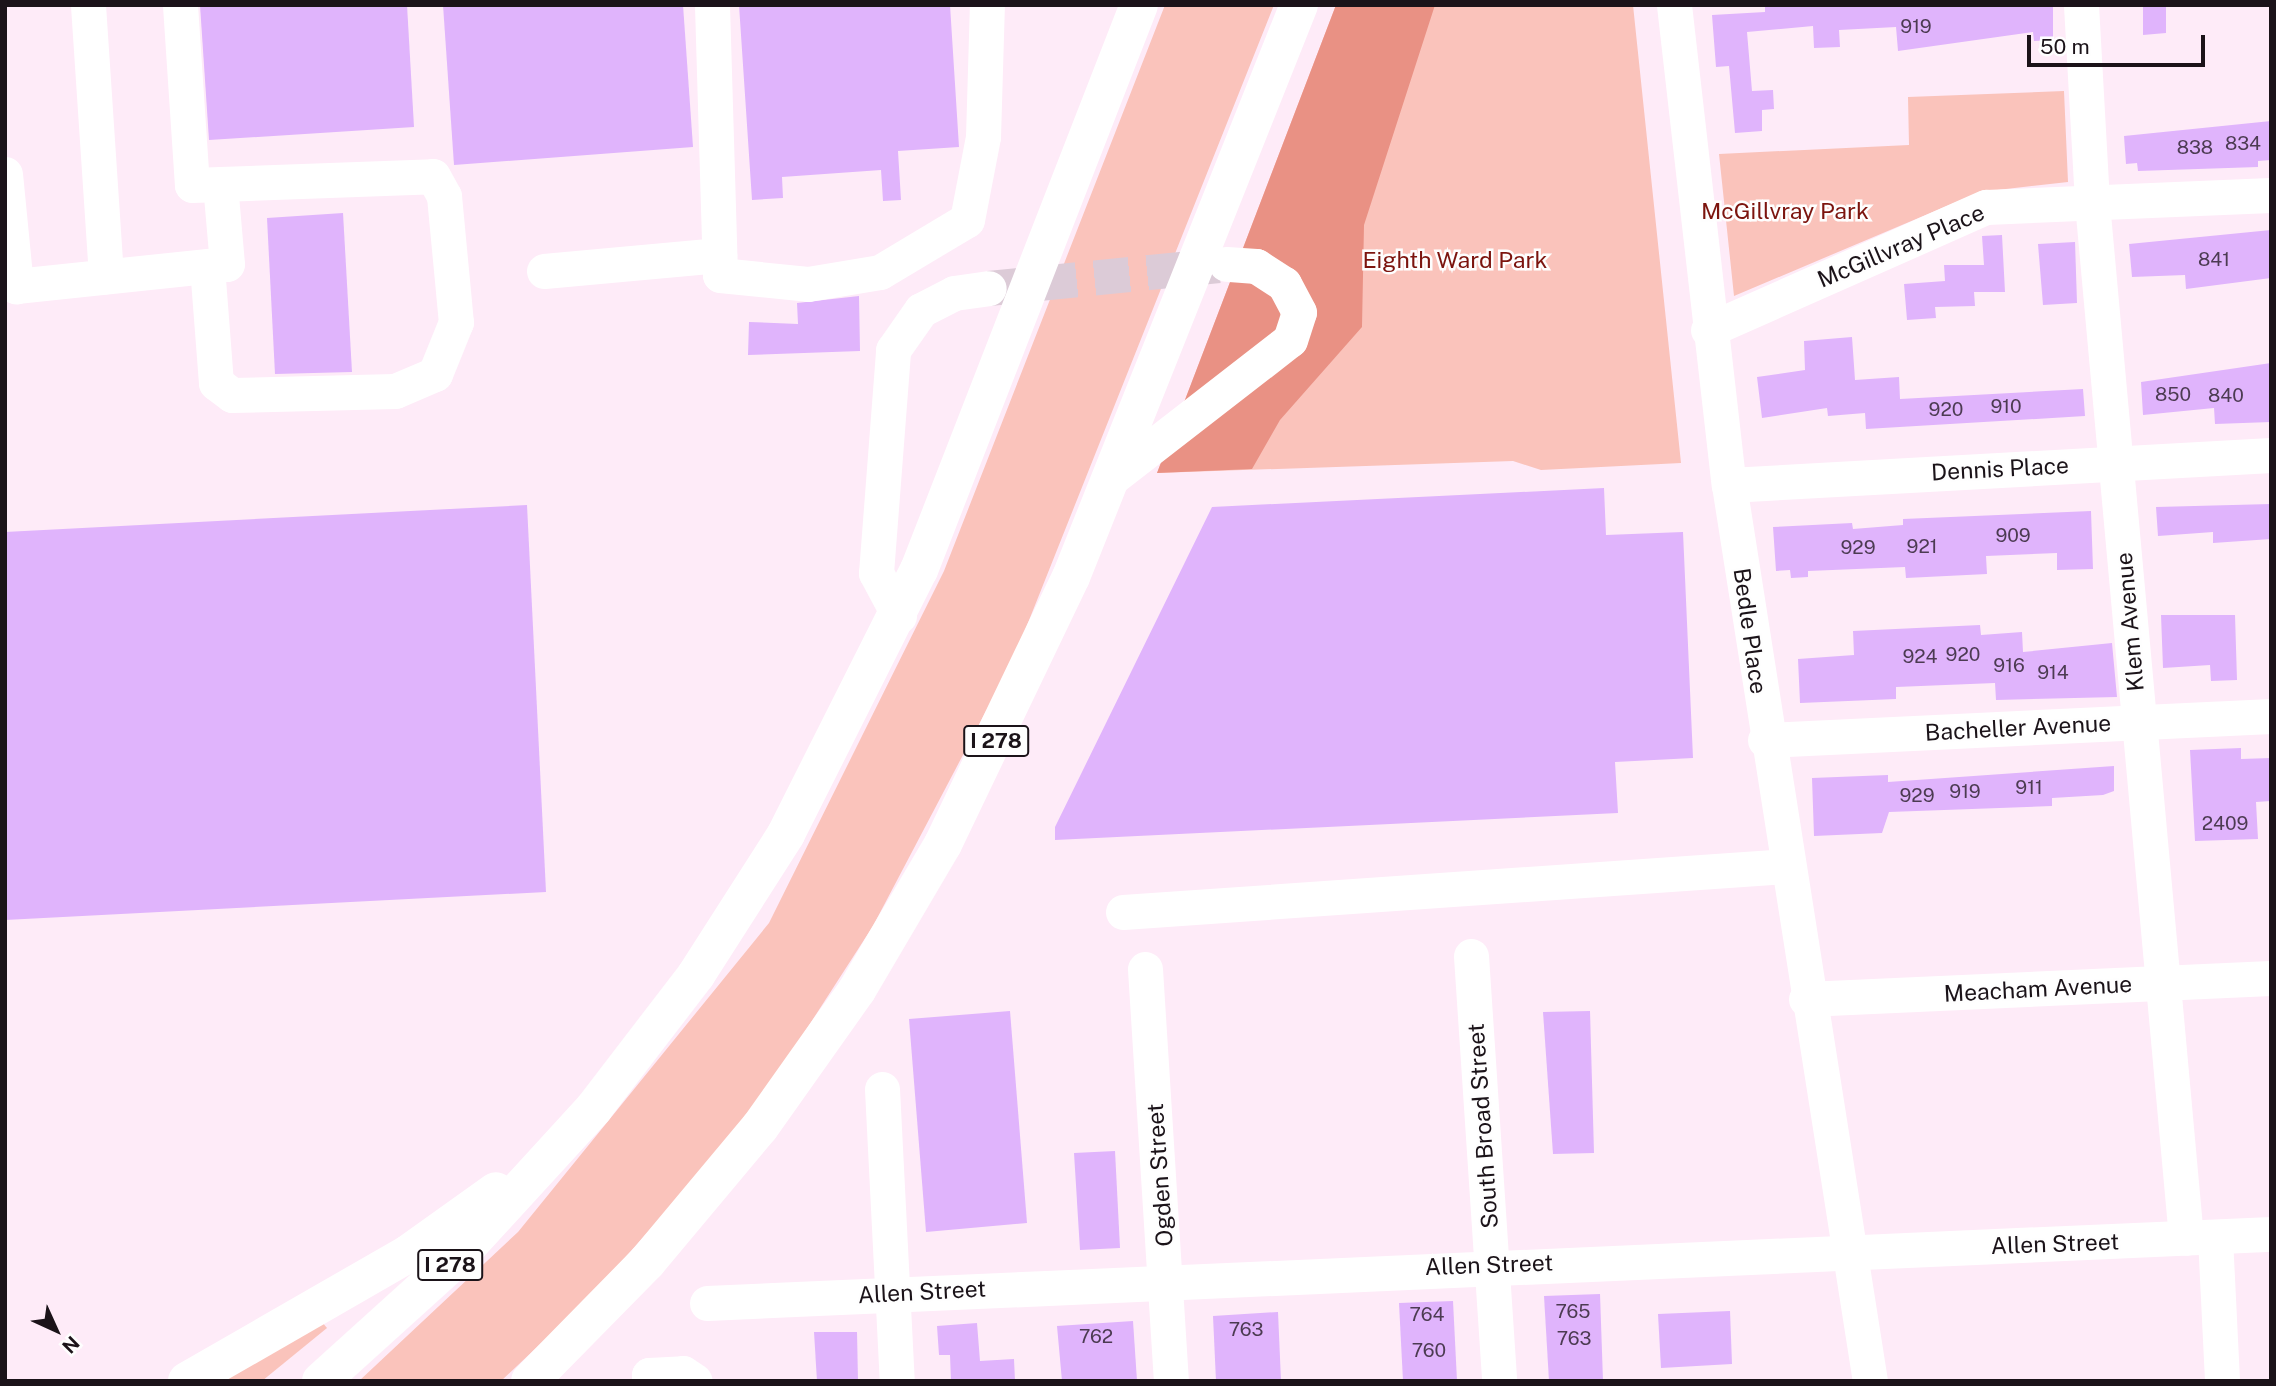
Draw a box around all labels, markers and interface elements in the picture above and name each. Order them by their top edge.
house number: 919 [1900,16,1932,38]
scale bar [2031,21,2210,65]
text: 50 m [2040,34,2090,59]
house number: 834 [2225,133,2261,155]
house number: 838 [2177,137,2213,159]
park label: McGillvray Park [1701,197,1869,225]
street label: McGillvray Place [1813,198,1989,294]
park label: Eighth Ward Park [1362,246,1548,274]
house number: 841 [2198,249,2230,271]
house number: 850 [2155,384,2191,406]
house number: 840 [2208,385,2244,407]
house number: 910 [1990,396,2022,418]
house number: 920 [1929,399,1963,421]
street label: Dennis Place [1930,452,2070,486]
house number: 909 [1995,525,2031,547]
house number: 921 [1907,536,1937,558]
house number: 929 [1840,537,1876,559]
street label: Klem Avenue [2110,551,2150,693]
street label: Bedle Place [1727,566,1773,696]
house number: 920 [1946,644,1980,666]
house number: 924 [1902,646,1938,668]
house number: 916 [1993,655,2025,677]
house number: 914 [2037,662,2069,684]
street label: Bacheller Avenue [1924,709,2112,747]
road number: I 278 [963,724,1029,758]
house number: 911 [2015,777,2043,799]
house number: 919 [1949,781,1981,803]
house number: 929 [1899,785,1935,807]
house number: 2409 [2202,813,2248,835]
street label: Meacham Avenue [1943,970,2133,1008]
street label: South Broad Street [1462,1022,1504,1230]
street label: Ogden Street [1141,1102,1179,1248]
street label: Allen Street [1990,1228,2120,1260]
road number: I 278 [417,1248,483,1282]
street label: Allen Street [1424,1249,1554,1281]
street label: Allen Street [857,1275,987,1309]
north arrow [21,1295,91,1365]
house number: 765 [1555,1301,1591,1323]
house number: 764 [1410,1304,1444,1326]
house number: 763 [1229,1319,1263,1341]
house number: 762 [1079,1326,1113,1348]
house number: 763 [1557,1328,1591,1350]
text: N [58,1332,84,1358]
house number: 760 [1412,1340,1446,1362]

